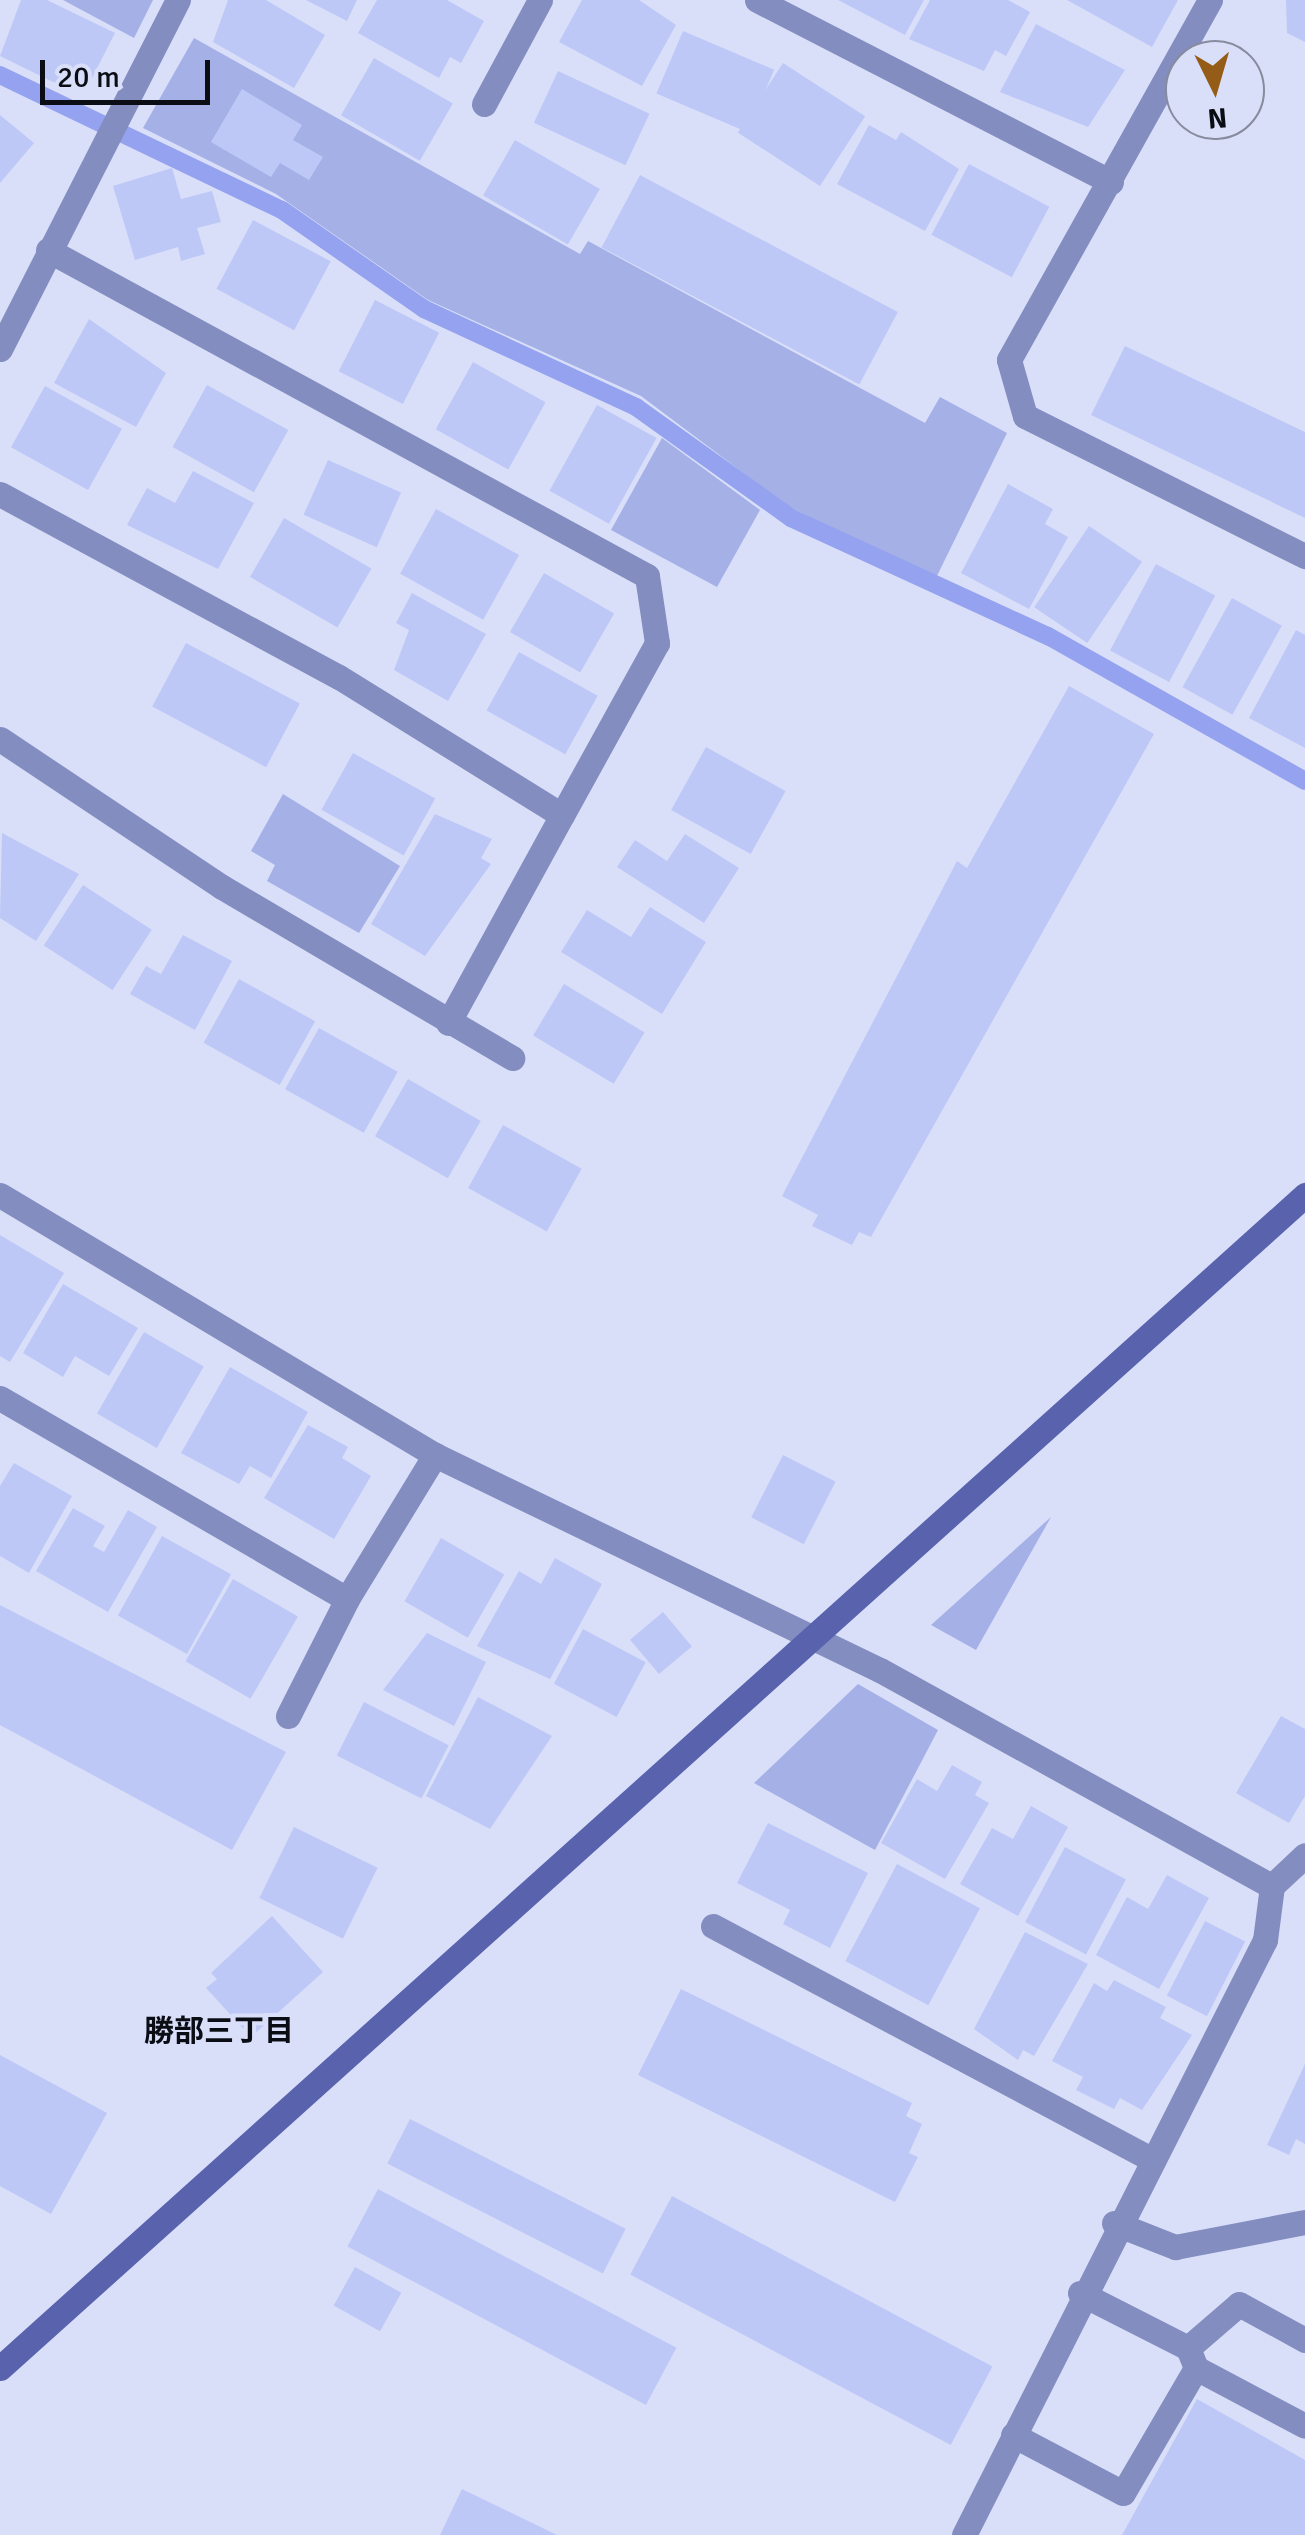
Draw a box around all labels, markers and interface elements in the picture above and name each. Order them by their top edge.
scale bar [45,40,215,102]
north arrow [1165,40,1265,140]
text: 20 m [57,59,120,96]
text: N [1206,100,1229,136]
district label: 勝部三丁目 [144,2014,294,2050]

